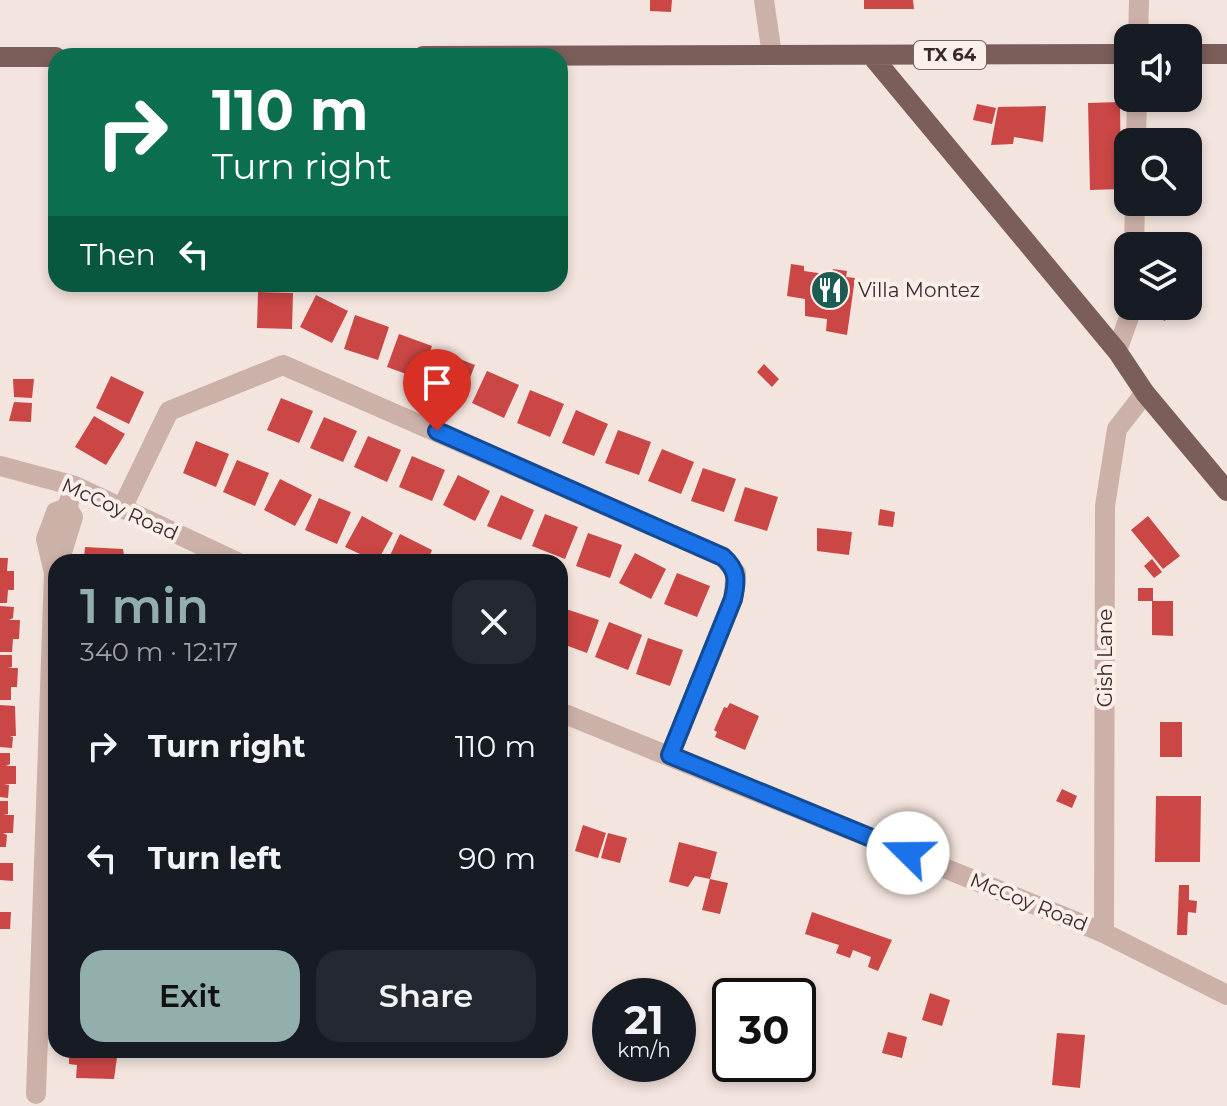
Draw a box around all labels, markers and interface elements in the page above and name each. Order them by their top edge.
map controls [1114,24,1202,320]
button: sound [1114,24,1202,112]
road number: TX 64 [914,41,986,69]
text: 110 m [212,76,369,144]
icon: right [80,80,184,184]
button: search [1114,128,1202,216]
text: Turn right [212,144,392,188]
icon: left [172,232,216,276]
button: layers [1114,232,1202,320]
text: Then [80,236,156,273]
restaurant icon: Villa Montez [809,269,851,311]
place label: Villa Montez [858,278,980,302]
pin [403,349,471,431]
icon: arrive [415,361,459,405]
street label: McCoy Road [58,473,182,545]
text: 1 min [80,577,209,635]
button: close [452,580,536,664]
street label: Gish Lane [1093,609,1117,707]
text: 340 m · 12:17 [80,636,238,668]
icon: right [80,724,124,768]
text: Turn right [148,728,305,765]
text: 110 m [455,728,536,765]
position arrow [866,811,950,895]
icon: left [80,836,124,880]
text: Turn left [148,840,281,877]
text: 90 m [458,840,536,877]
street label: McCoy Road [967,868,1091,936]
button: Exit [80,950,300,1042]
button: Share [316,950,536,1042]
speed limit sign: 30 [712,978,816,1082]
text: 21 [624,995,664,1044]
text: km/h [617,1038,671,1062]

